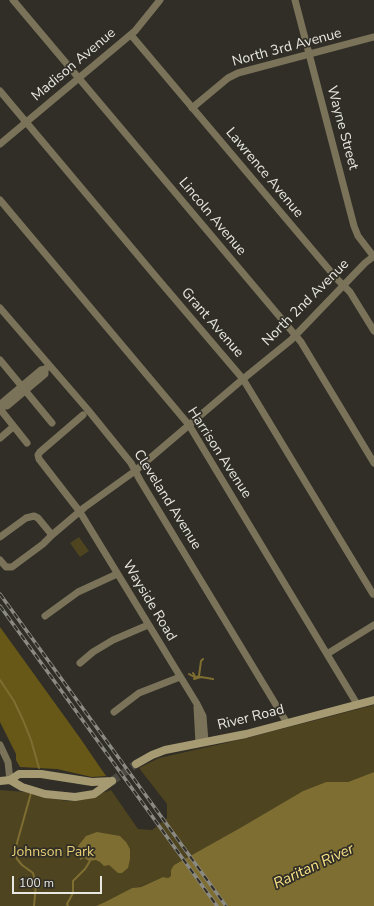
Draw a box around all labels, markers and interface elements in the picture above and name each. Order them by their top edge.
street label: Madison Avenue [29,25,119,105]
street label: North 3rd Avenue [230,25,344,71]
street label: Wayne Street [323,84,361,172]
street label: Lawrence Avenue [222,125,306,221]
street label: Lincoln Avenue [175,175,249,259]
street label: North 2nd Avenue [259,256,353,350]
street label: Grant Avenue [177,285,247,361]
street label: Harrison Avenue [183,404,255,502]
street label: Cleveland Avenue [130,447,204,553]
street label: Wayside Road [118,558,180,644]
street label: River Road [216,702,286,734]
water label: Raritan River [271,840,357,894]
park label: Johnson Park [12,845,94,861]
scale bar [14,868,104,894]
text: 100 m [19,875,54,891]

